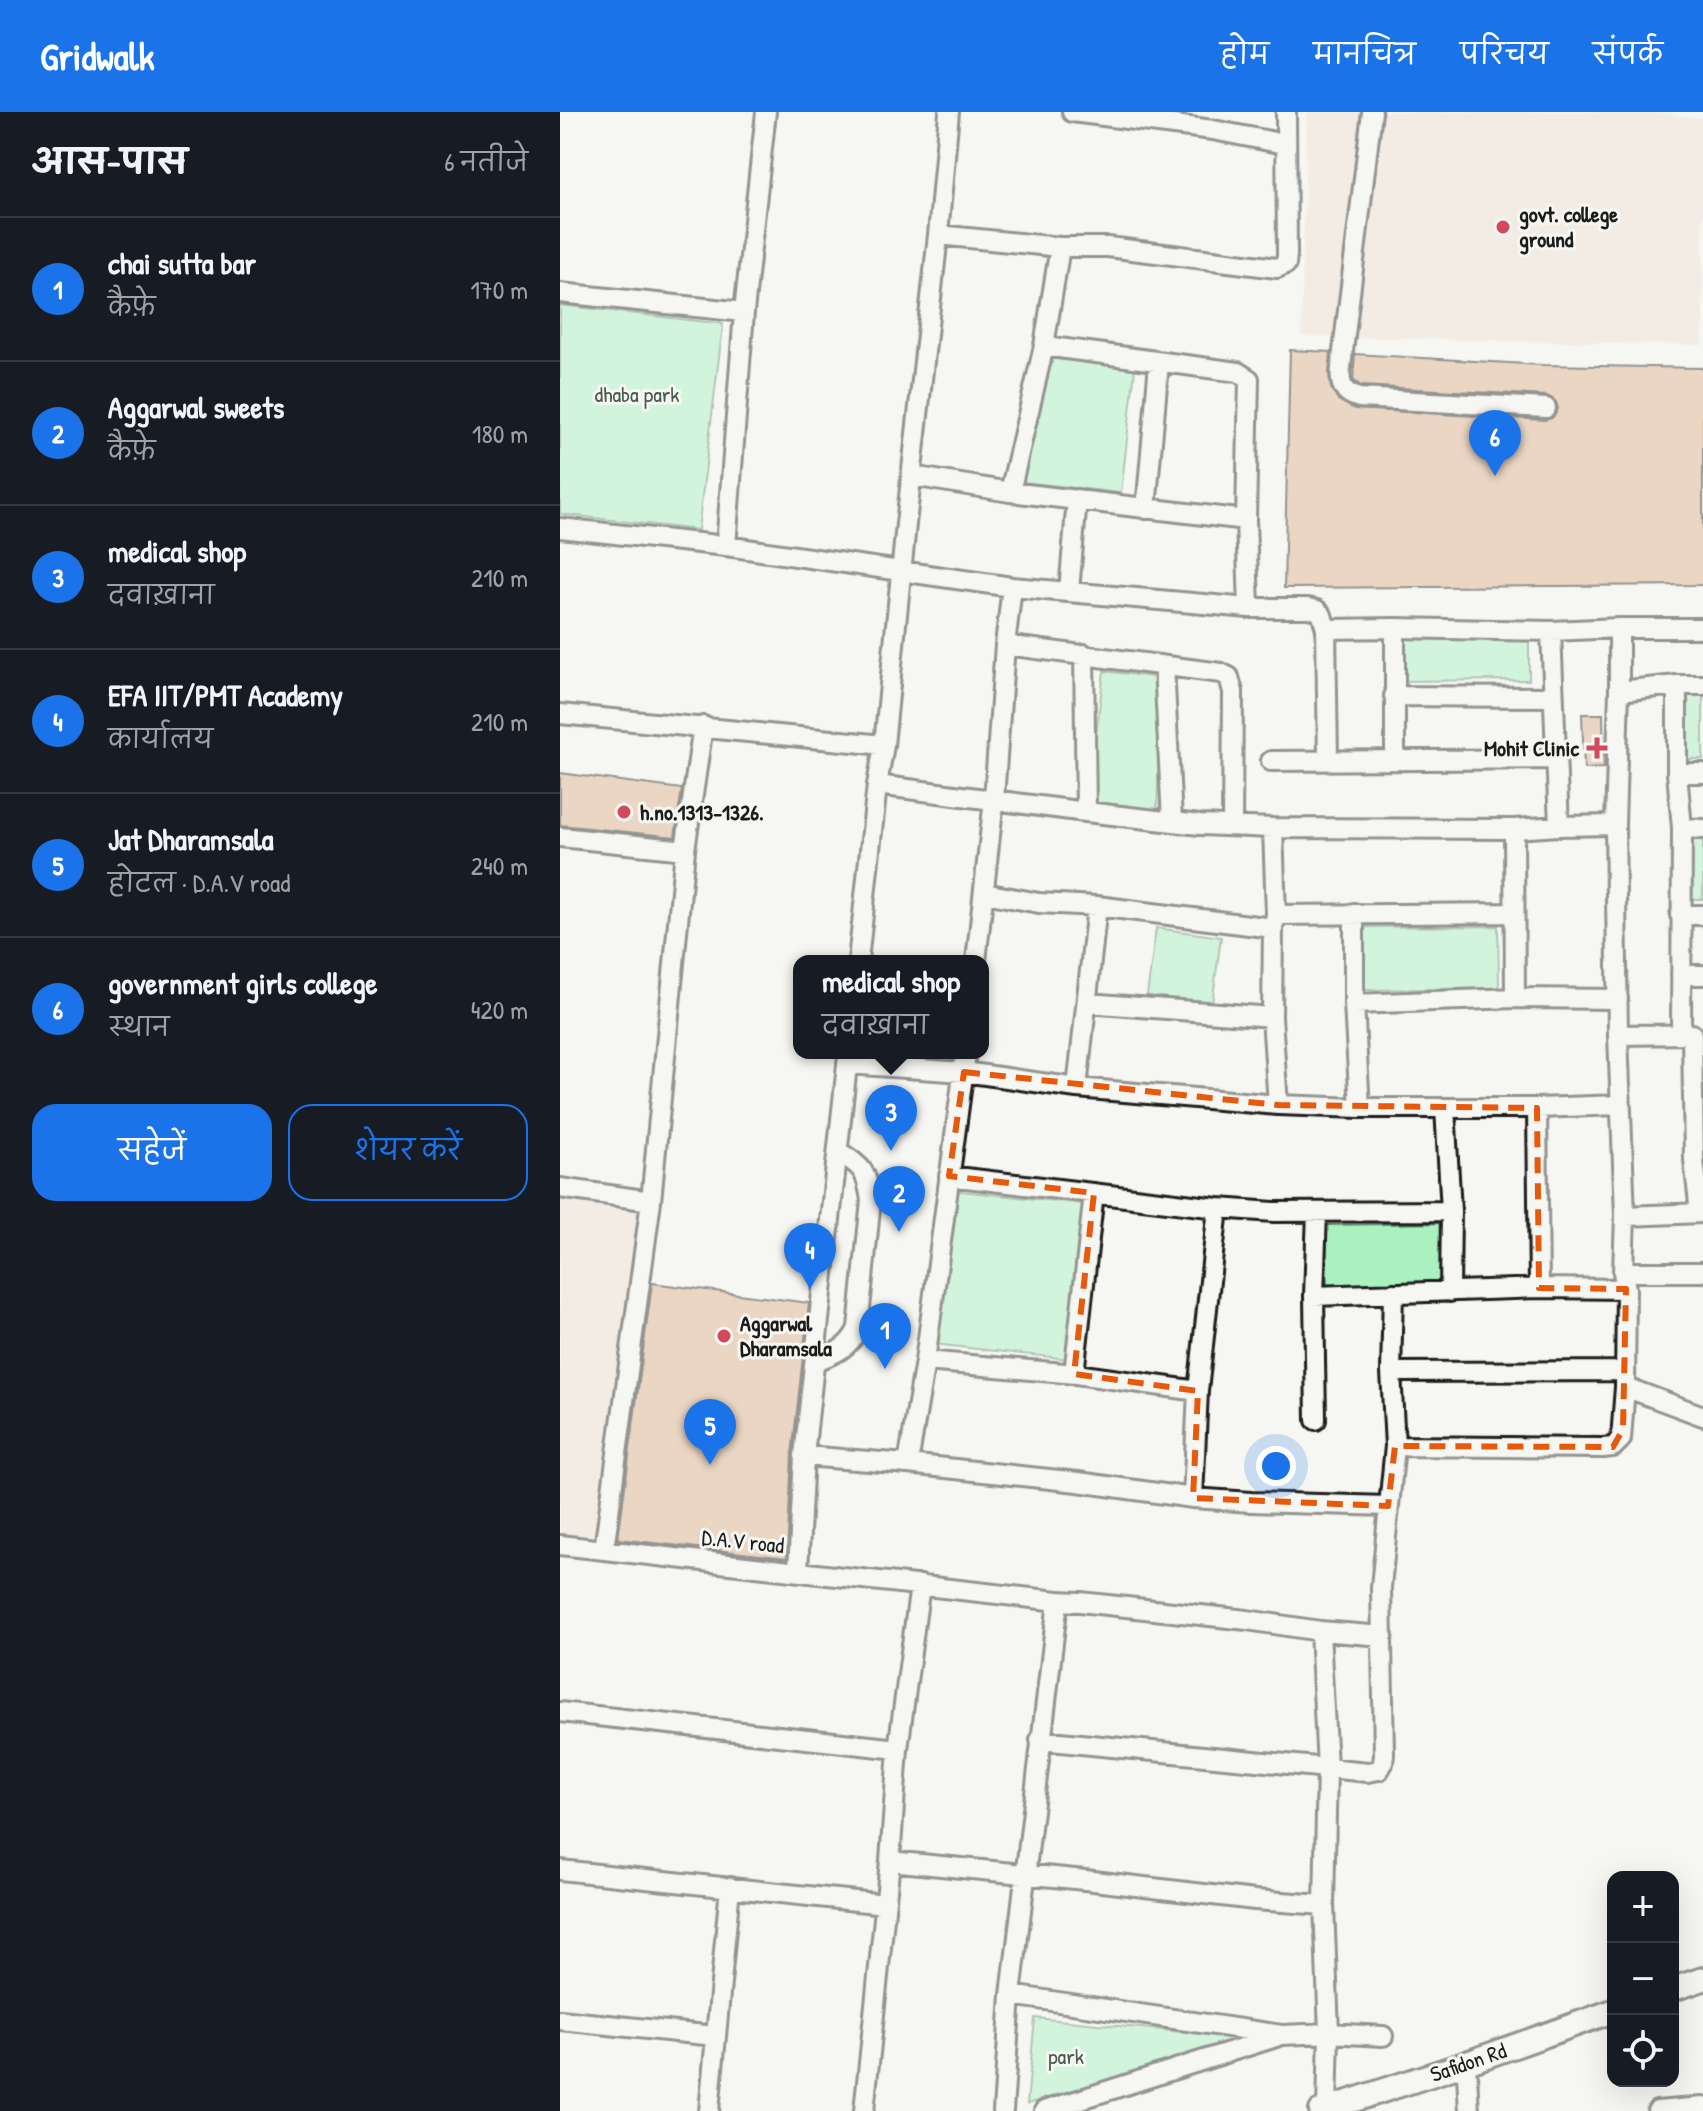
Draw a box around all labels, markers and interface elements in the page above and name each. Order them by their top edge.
text: Gridwalk [40,30,155,82]
text: होम [1220,35,1269,73]
text: मानचित्र [1313,35,1416,73]
text: परिचय [1460,35,1549,73]
text: संपर्क [1593,35,1663,73]
text: आस-पास [32,138,187,184]
text: 6 नतीजे [444,144,528,179]
place label: govt. college ground [1519,199,1618,255]
marker: govt. college ground [1494,218,1512,236]
text: chai sutta bar [108,243,256,283]
text: 1 [53,272,63,307]
text: 170 m [470,272,528,307]
text: कैफ़े [108,289,156,324]
park label: dhaba park [595,379,679,409]
text: Aggarwal sweets [108,387,284,427]
pin: 6 [1469,410,1521,476]
text: 2 [52,416,64,451]
text: 180 m [472,416,528,451]
text: कैफ़े [108,433,156,468]
text: medical shop [108,531,246,571]
text: 3 [52,560,64,595]
text: 210 m [471,560,528,595]
text: दवाख़ाना [108,577,215,612]
text: EFA IIT/PMT Academy [108,675,343,715]
text: 4 [53,704,63,739]
text: 210 m [471,704,528,739]
text: कार्यालय [108,721,213,756]
place label: Mohit Clinic [1484,733,1579,763]
marker: Mohit Clinic [1586,737,1608,759]
place label: h.no.1313-1326. [640,797,764,827]
marker: h.no.1313-1326. [615,803,633,821]
text: Jat Dharamsala [108,819,273,859]
text: 5 [53,848,64,883]
text: 240 m [471,848,528,883]
text: होटल · D.A.V road [108,865,290,900]
popup [793,955,989,1059]
text: medical shop [822,961,960,1001]
text: government girls college [108,963,378,1003]
text: 6 [53,992,63,1027]
text: 420 m [471,992,528,1027]
text: दवाख़ाना [822,1007,928,1042]
text: स्थान [108,1009,170,1044]
pin: 3 [865,1085,917,1151]
button: सहेजें [32,1104,272,1201]
button: शेयर करें [288,1104,528,1201]
pin: 2 [873,1166,925,1232]
pin: 4 [784,1223,836,1289]
pin: 1 [859,1303,911,1369]
place label: Aggarwal Dharamsala [740,1308,832,1363]
marker: Aggarwal Dharamsala [715,1327,733,1345]
pin: 5 [684,1399,736,1465]
your location [1256,1446,1296,1486]
street label: D.A.V road [700,1522,786,1560]
map controls [1607,1871,1679,2087]
button: + [1607,1871,1679,1943]
button: − [1607,1943,1679,2015]
button: locate [1607,2015,1679,2087]
street label: Safidon Rd [1426,2035,1510,2089]
park label: park [1048,2041,1084,2071]

